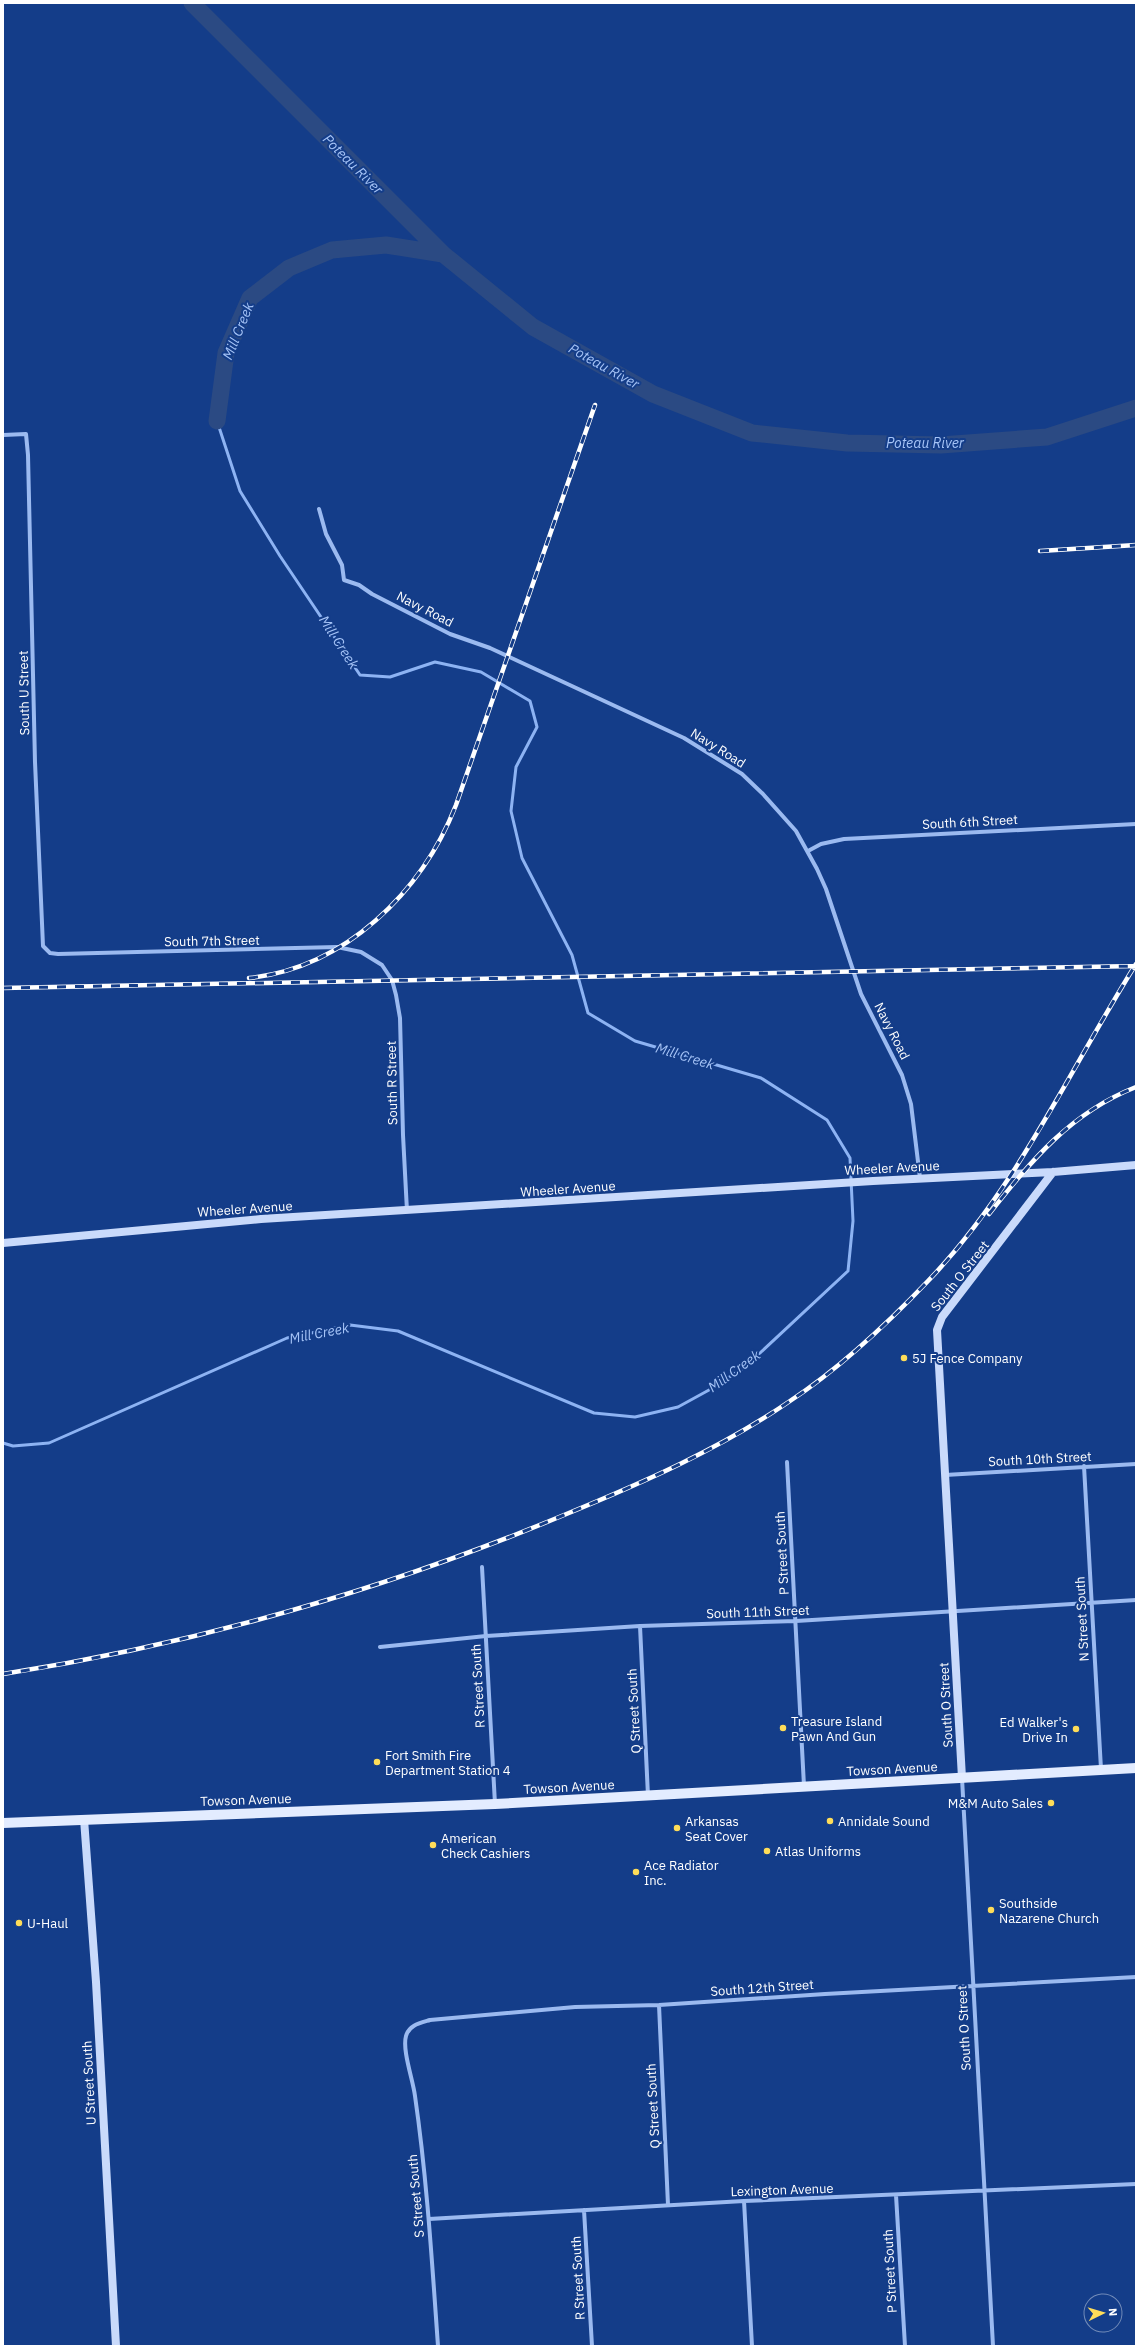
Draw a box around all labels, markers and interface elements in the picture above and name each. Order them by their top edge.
water label: Poteau River [319,130,388,199]
water label: Mill Creek [218,299,258,362]
water label: Poteau River [566,339,643,393]
water label: Poteau River [886,434,965,452]
street label: Navy Road [394,587,456,631]
water label: Mill Creek [315,612,363,673]
street label: South U Street [15,650,33,736]
street label: Navy Road [687,724,749,772]
street label: South 6th Street [922,811,1018,833]
street label: South 7th Street [164,932,260,950]
street label: Navy Road [870,1000,914,1062]
water label: Mill Creek [654,1039,717,1074]
street label: South R Street [383,1041,401,1125]
street label: Wheeler Avenue [844,1157,940,1179]
street label: Wheeler Avenue [520,1177,616,1201]
street label: Wheeler Avenue [197,1197,293,1221]
street label: South O Street [927,1237,993,1315]
water label: Mill Creek [288,1318,351,1348]
water label: Mill Creek [704,1346,764,1396]
place label: 5J Fence Company [912,1350,1023,1367]
marker: 5J Fence Company [899,1353,909,1363]
street label: South 10th Street [988,1448,1092,1470]
street label: P Street South [771,1511,793,1595]
street label: N Street South [1071,1576,1093,1662]
street label: South 11th Street [706,1602,810,1622]
street label: R Street South [467,1643,489,1729]
street label: South O Street [935,1662,957,1748]
street label: Q Street South [623,1668,645,1754]
place label: Treasure Island Pawn And Gun [791,1713,882,1745]
place label: Ed Walker's Drive In [1000,1714,1068,1746]
marker: Treasure Island Pawn And Gun [778,1723,788,1733]
marker: Ed Walker's Drive In [1071,1724,1081,1734]
place label: Fort Smith Fire Department Station 4 [385,1747,511,1779]
marker: Fort Smith Fire Department Station 4 [372,1757,382,1767]
street label: Towson Avenue [846,1758,938,1780]
street label: Towson Avenue [523,1776,615,1798]
street label: Towson Avenue [200,1790,292,1810]
place label: M&M Auto Sales [948,1795,1043,1812]
marker: M&M Auto Sales [1046,1798,1056,1808]
place label: Arkansas Seat Cover [685,1813,748,1845]
place label: Annidale Sound [838,1813,930,1830]
marker: Annidale Sound [825,1816,835,1826]
marker: Arkansas Seat Cover [672,1823,682,1833]
place label: American Check Cashiers [441,1830,530,1862]
marker: American Check Cashiers [428,1840,438,1850]
place label: Atlas Uniforms [775,1843,861,1860]
marker: Atlas Uniforms [762,1846,772,1856]
place label: Ace Radiator Inc. [644,1857,719,1889]
marker: Ace Radiator Inc. [631,1867,641,1877]
place label: Southside Nazarene Church [999,1895,1099,1927]
marker: Southside Nazarene Church [986,1905,996,1915]
place label: U-Haul [27,1915,69,1932]
marker: U-Haul [14,1918,24,1928]
street label: South 12th Street [710,1976,814,2000]
street label: South O Street [953,1985,975,2071]
street label: U Street South [78,2040,100,2126]
street label: Q Street South [642,2063,664,2149]
street label: S Street South [404,2154,428,2238]
street label: Lexington Avenue [730,2180,834,2200]
street label: P Street South [879,2229,901,2313]
street label: R Street South [567,2235,589,2321]
north arrow [1083,2293,1123,2333]
text: N [1106,2308,1120,2317]

